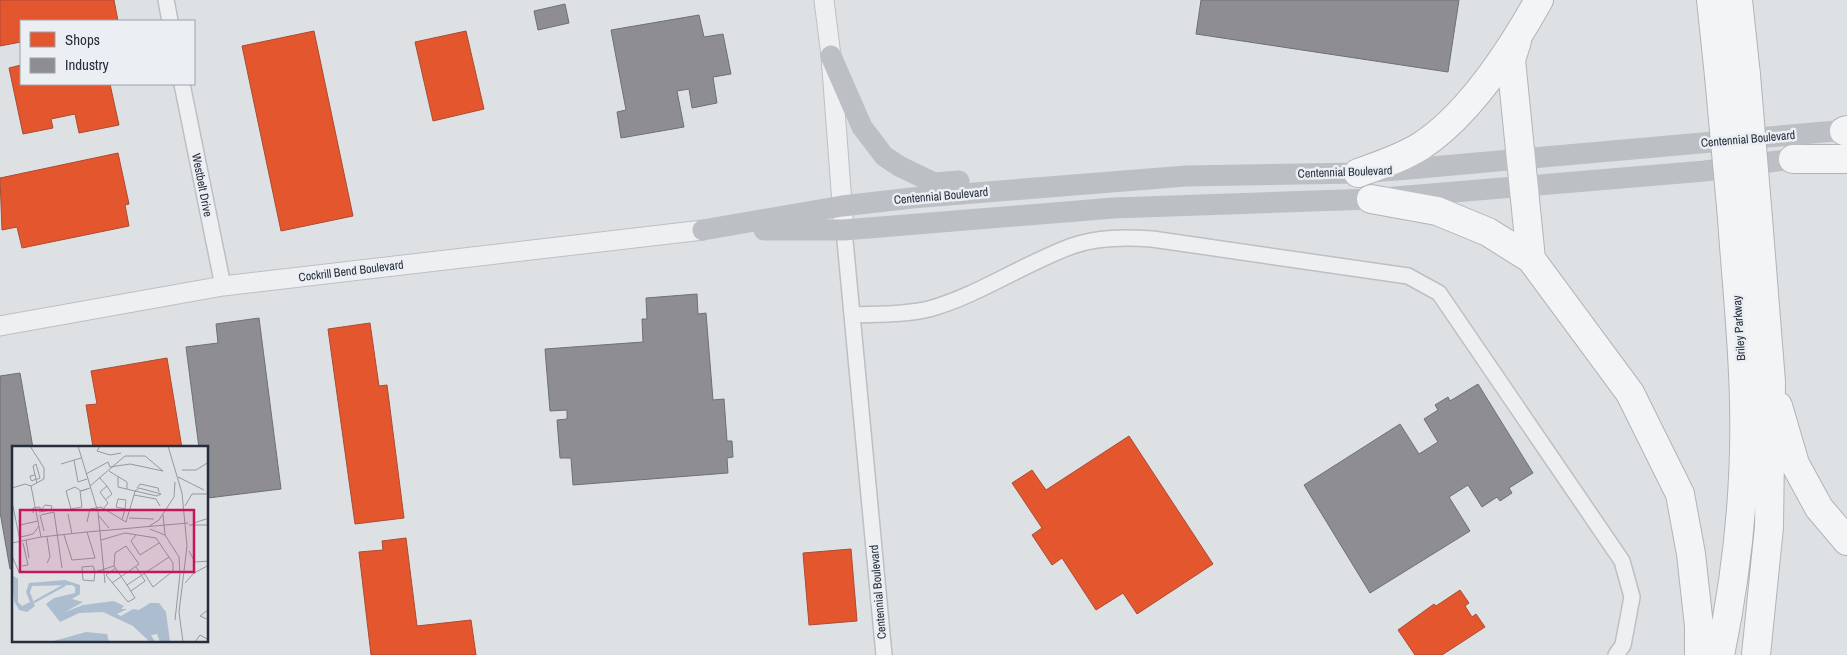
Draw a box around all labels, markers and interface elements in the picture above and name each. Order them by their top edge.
legend [20,20,195,85]
text: Shops [65,29,100,50]
text: Industry [65,54,110,75]
street label: Centennial Boulevard [1700,127,1796,151]
street label: Westbelt Drive [188,152,216,218]
street label: Centennial Boulevard [1297,162,1393,182]
street label: Centennial Boulevard [893,184,989,208]
street label: Cockrill Bend Boulevard [298,257,404,285]
street label: Briley Parkway [1729,295,1749,361]
inset map [12,446,209,642]
street label: Centennial Boulevard [866,544,890,640]

